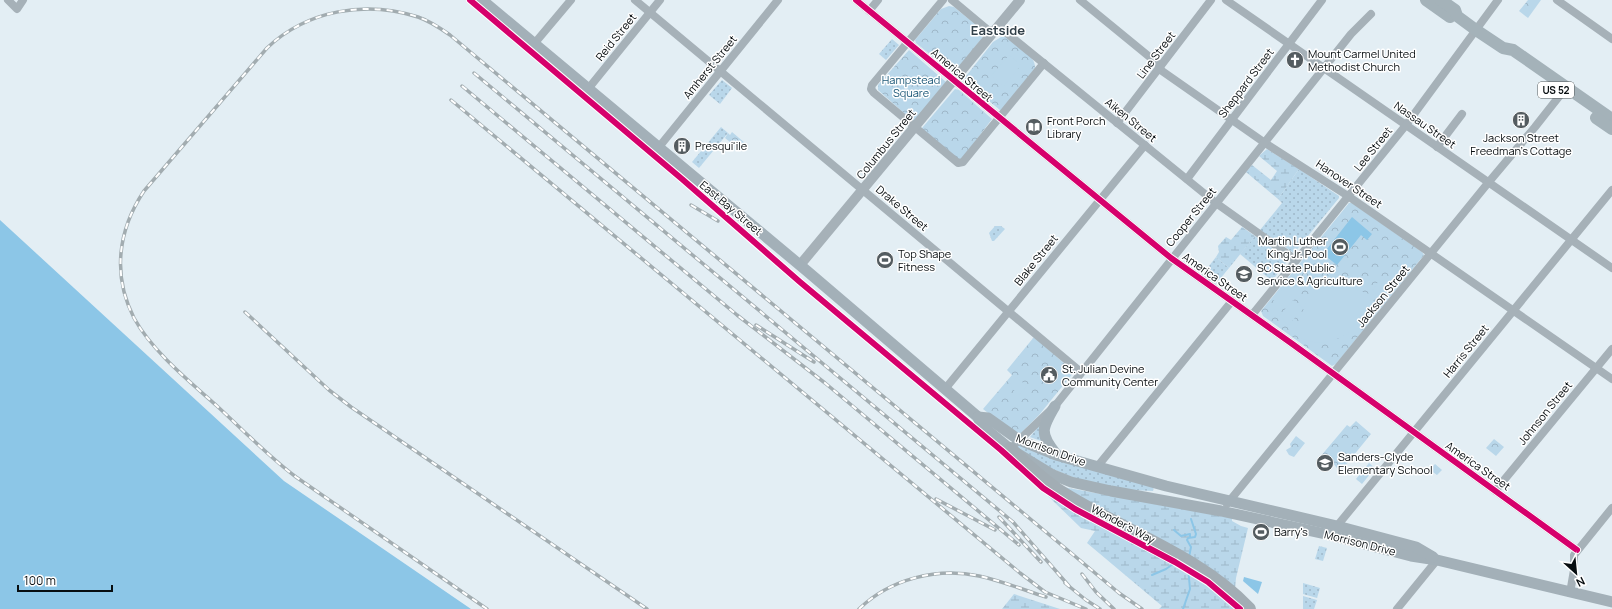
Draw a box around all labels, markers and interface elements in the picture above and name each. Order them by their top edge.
street label: Reid Street [592,10,639,64]
district label: Eastside [971,21,1025,39]
street label: Line Street [1133,28,1178,81]
street label: Amherst Street [679,32,740,102]
street label: America Street [928,44,996,105]
street label: Sheppard Street [1214,45,1277,121]
place label: Mount Carmel United Methodist Church [1308,46,1416,74]
church icon: Mount Carmel United Methodist Church [1285,50,1305,70]
park label: Hampstead Square [882,72,940,100]
road number: US 52 [1538,82,1574,98]
street label: Aiken Street [1102,94,1160,145]
street label: Nassau Street [1391,98,1459,151]
street label: Columbus Street [853,105,919,182]
building icon: Jackson Street Freedman's Cottage [1511,110,1531,130]
place label: Front Porch Library [1047,113,1106,141]
library icon: Front Porch Library [1024,117,1044,137]
street label: Lee Street [1350,123,1395,174]
place label: Jackson Street Freedman's Cottage [1470,130,1572,158]
building icon: Presqui'ile [672,136,692,156]
place label: Presqui'ile [695,138,748,153]
street label: Hanover Street [1313,156,1385,211]
street label: East Bay Street [697,177,766,238]
street label: Drake Street [873,181,931,234]
street label: Cooper Street [1162,184,1219,250]
street label: Blake Street [1010,231,1061,288]
place label: Martin Luther King Jr. Pool [1258,233,1327,261]
sports icon: Martin Luther King Jr. Pool [1330,237,1350,257]
place label: Top Shape Fitness [898,246,952,274]
street label: America Street [1180,249,1251,305]
sports icon: Top Shape Fitness [875,250,895,270]
place label: SC State Public Service & Agriculture [1257,260,1363,288]
street label: Jackson Street [1353,261,1412,330]
school or university icon: SC State Public Service & Agriculture [1234,264,1254,284]
street label: Harris Street [1440,321,1492,380]
place label: St. Julian Devine Community Center [1062,361,1158,389]
public building icon: St. Julian Devine Community Center [1039,365,1059,385]
street label: Johnson Street [1514,378,1575,448]
street label: Morrison Drive [1014,430,1089,469]
street label: America Street [1443,438,1514,494]
place label: Sanders-Clyde Elementary School [1338,449,1433,477]
school or university icon: Sanders-Clyde Elementary School [1315,453,1335,473]
street label: Wonder's Way [1089,500,1158,547]
sports icon: Barry's [1251,522,1271,542]
place label: Barry's [1274,524,1308,539]
street label: Morrison Drive [1323,526,1398,559]
north arrow [1556,553,1596,593]
scale bar [18,567,112,593]
text: 100 m [24,572,56,589]
text: N [1574,574,1588,591]

